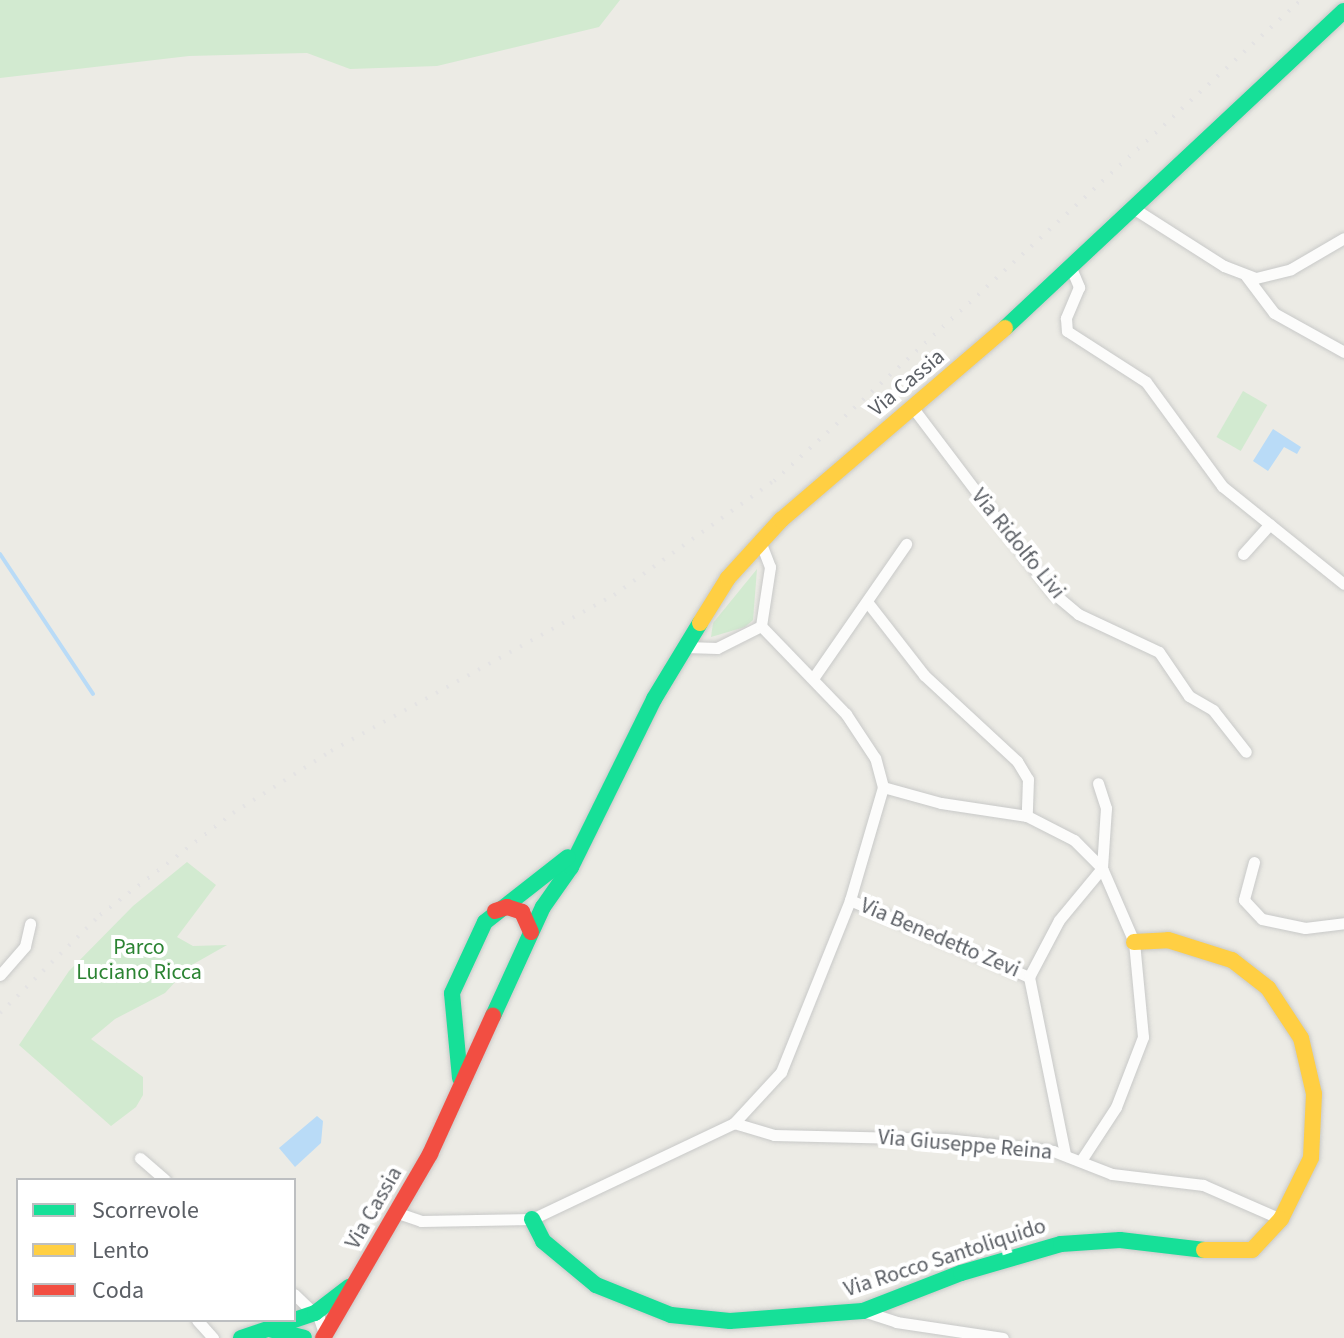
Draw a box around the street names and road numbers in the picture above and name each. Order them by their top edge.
street label: Via Cassia [864,344,950,422]
street label: Via Ridolfo Livi [966,484,1070,604]
street label: Via Benedetto Zevi [856,893,1024,983]
street label: Via Giuseppe Reina [877,1124,1053,1166]
street label: Via Cassia [340,1162,408,1254]
street label: Via Rocco Santoliquido [841,1213,1049,1303]

